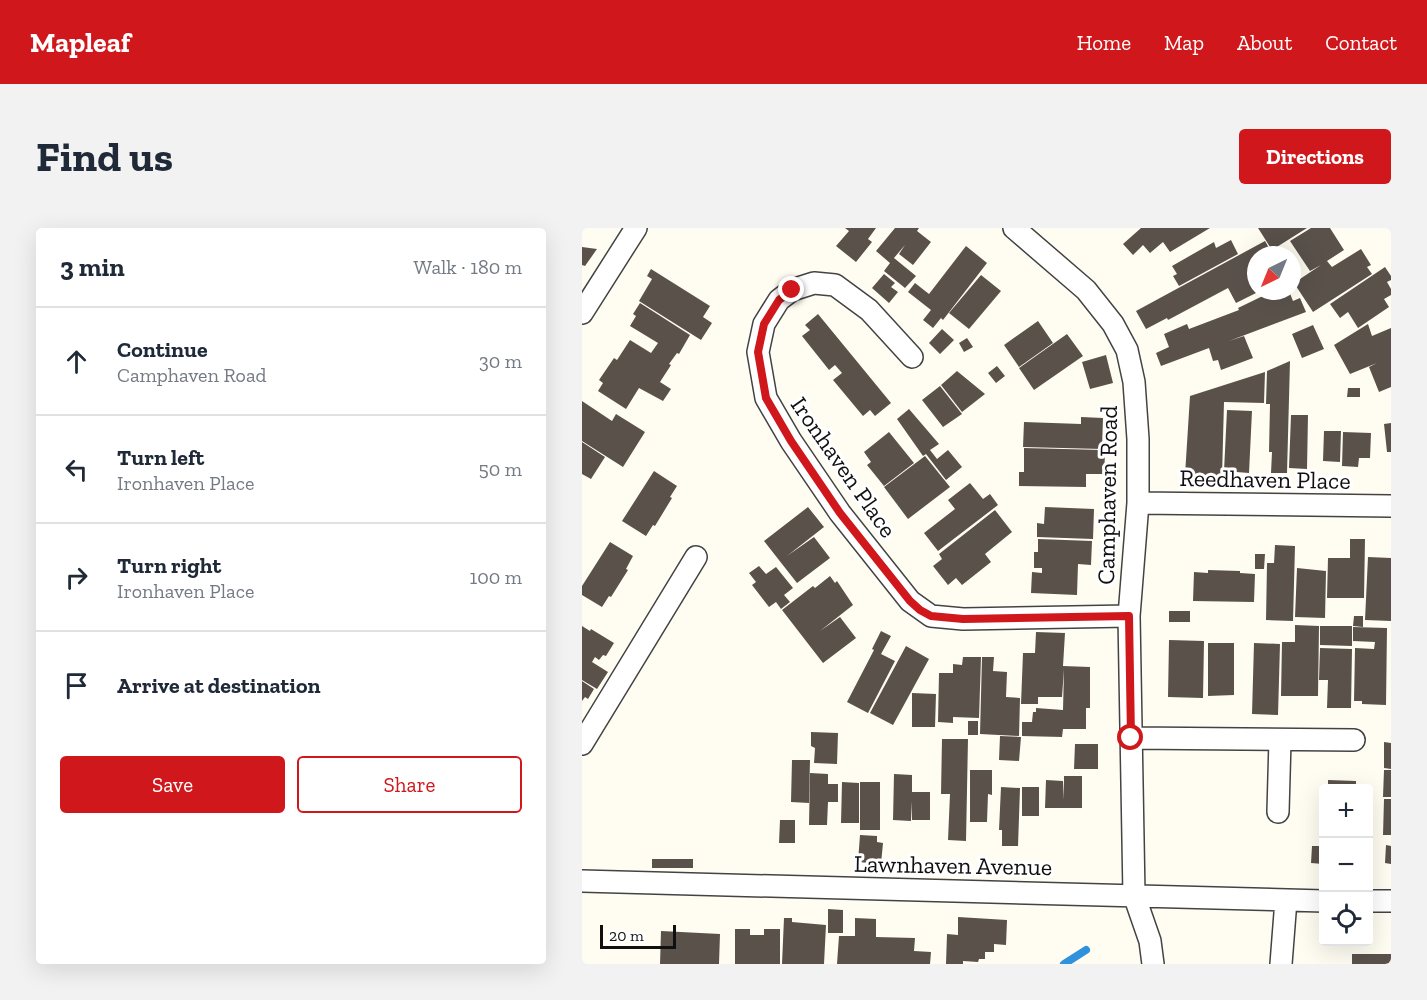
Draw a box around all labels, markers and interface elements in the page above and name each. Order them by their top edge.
text: Mapleaf [30,26,130,59]
text: Home [1077,30,1131,55]
text: Map [1164,30,1204,55]
text: About [1237,30,1292,55]
text: Contact [1325,30,1397,55]
button: Directions [1239,129,1391,184]
text: Find us [36,131,173,182]
north arrow [1247,246,1301,300]
text: 3 min [60,251,125,283]
text: Walk · 180 m [414,255,522,279]
route end [778,276,804,302]
text: Continue [117,336,208,363]
icon: ahead [60,345,93,378]
text: 30 m [479,349,522,373]
text: Camphaven Road [117,363,267,387]
street label: Ironhaven Place [785,391,903,543]
street label: Camphaven Road [1091,405,1123,585]
text: Turn left [117,444,204,471]
icon: left [60,453,93,486]
text: 50 m [478,457,522,481]
street label: Reedhaven Place [1179,463,1351,495]
text: Ironhaven Place [117,471,254,495]
text: Turn right [117,552,221,579]
icon: right [60,561,93,594]
text: 100 m [469,565,522,589]
text: Ironhaven Place [117,579,254,603]
icon: arrive [60,669,93,702]
text: Arrive at destination [117,672,320,699]
route start [1117,724,1143,750]
button: Save [60,756,285,813]
button: Share [297,756,522,813]
map controls [1319,784,1373,946]
button: + [1319,784,1373,838]
button: − [1319,838,1373,892]
street label: Lawnhaven Avenue [854,849,1052,881]
button: locate [1319,892,1373,946]
scale bar [600,922,676,950]
text: 20 m [609,926,644,945]

